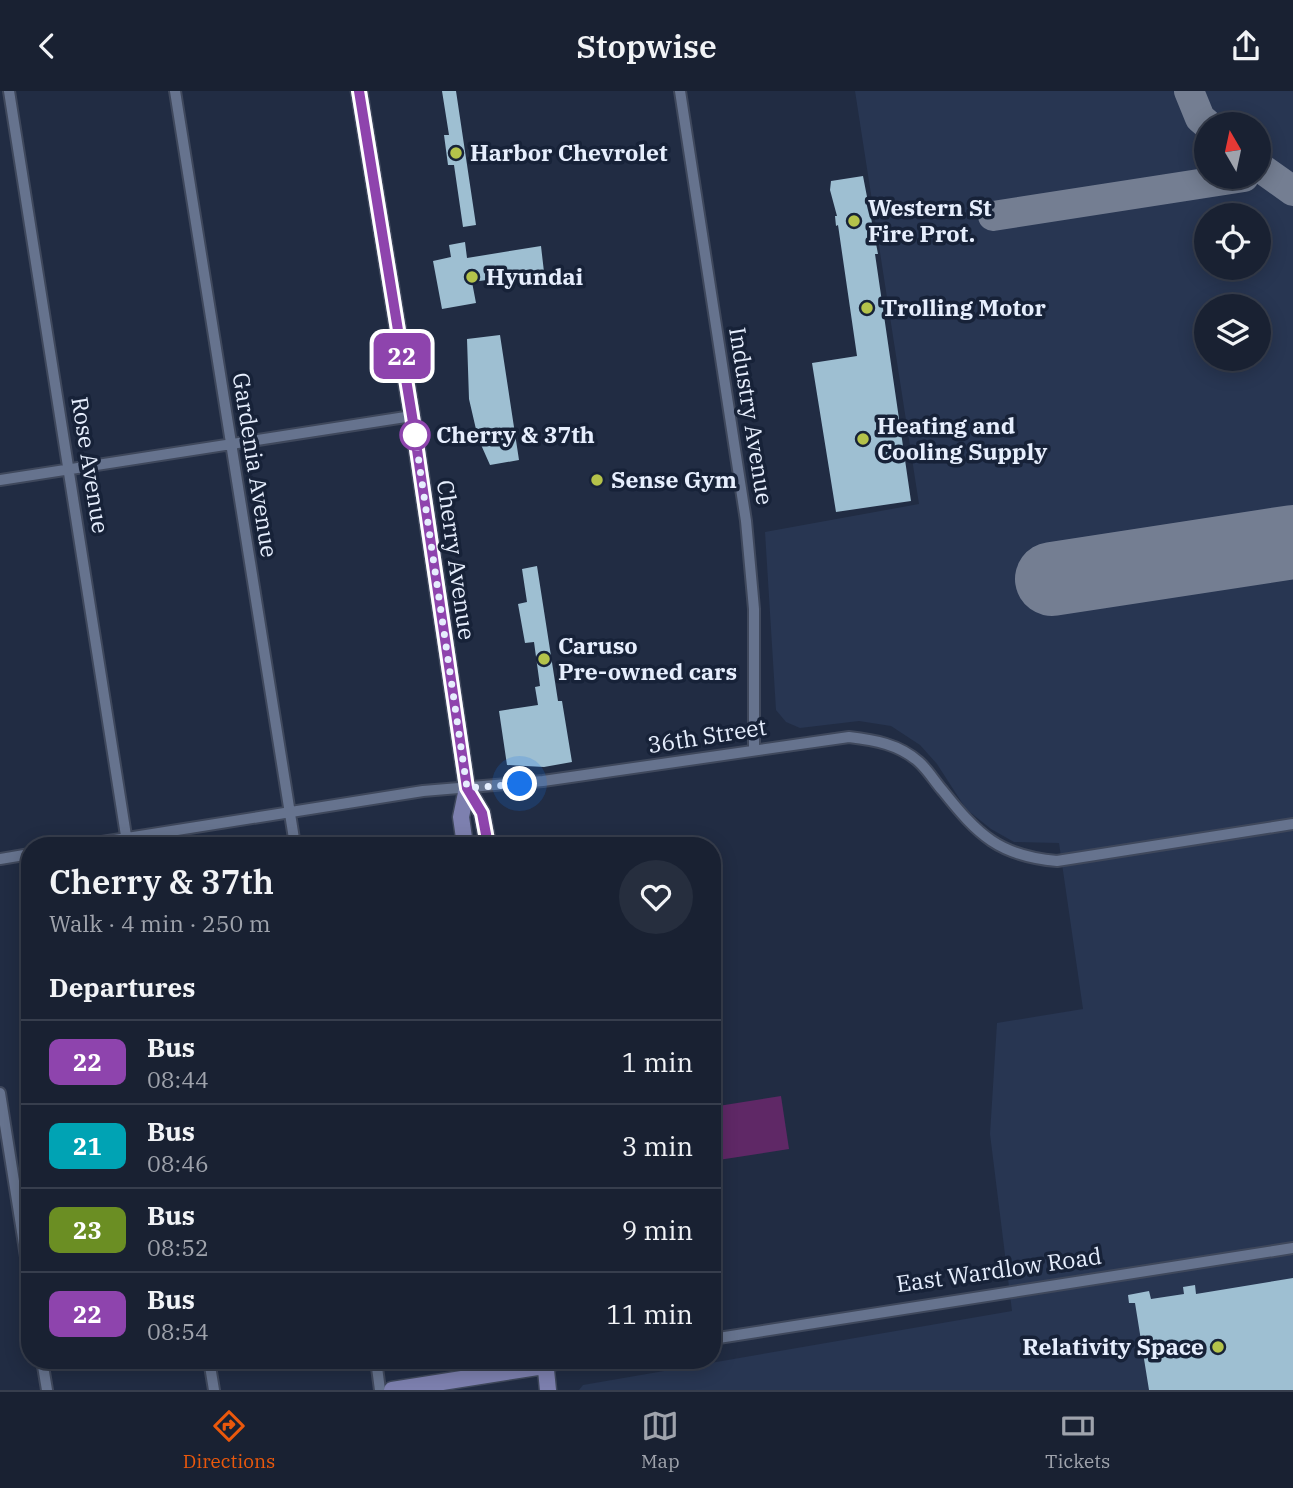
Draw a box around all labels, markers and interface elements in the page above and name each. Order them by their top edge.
text: Stopwise [576,25,717,67]
icon: back [28,27,66,65]
icon: share [1227,27,1265,65]
north arrow [1194,112,1270,189]
map controls [1194,112,1271,371]
place label: Harbor Chevrolet [470,137,668,167]
marker: Harbor Chevrolet [448,145,464,161]
place label: Western St Fire Prot. [868,192,992,248]
button: locate [1194,203,1271,280]
marker: Western St Fire Prot. [846,213,862,229]
place label: Hyundai [486,261,584,291]
marker: Hyundai [464,269,480,285]
place label: Trolling Motor [881,292,1046,322]
button: layers [1194,294,1271,371]
marker: Trolling Motor [859,300,875,316]
street label: Industry Avenue [723,325,781,507]
line badge: 22 [370,333,434,379]
text: 22 [388,340,416,372]
street label: Gardenia Avenue [227,370,285,559]
street label: Rose Avenue [65,394,117,535]
place label: Heating and Cooling Supply [877,410,1047,466]
place label: Cherry & 37th [436,419,595,449]
marker: Cherry & 37th [400,420,430,450]
marker: Heating and Cooling Supply [855,431,871,447]
place label: Sense Gym [611,464,737,494]
marker: Sense Gym [589,472,605,488]
street label: Cherry Avenue [431,478,483,642]
place label: Caruso Pre-owned cars [558,630,737,686]
marker: Caruso Pre-owned cars [536,651,552,667]
street label: 36th Street [645,711,768,759]
your location [502,766,537,801]
text: Cherry & 37th [49,860,274,903]
button: heart [619,860,693,934]
text: Walk · 4 min · 250 m [49,908,271,938]
text: Departures [49,970,195,1004]
text: Bus [147,1030,195,1064]
text: 1 min [622,1045,693,1079]
text: 22 [73,1046,102,1078]
text: 08:44 [147,1064,209,1094]
text: Bus [147,1114,195,1148]
text: 3 min [622,1129,693,1163]
text: 21 [73,1130,102,1162]
text: 08:46 [147,1148,209,1178]
text: Bus [147,1198,195,1232]
text: 9 min [622,1213,693,1247]
text: 23 [73,1214,102,1246]
text: 08:52 [147,1232,209,1262]
street label: East Wardlow Road [894,1240,1104,1298]
text: Bus [147,1282,195,1316]
text: 11 min [606,1297,693,1331]
text: 22 [73,1298,102,1330]
text: 08:54 [147,1316,209,1346]
place label: Relativity Space [1022,1331,1204,1361]
marker: Relativity Space [1210,1339,1226,1355]
tab: Directions [183,1407,275,1473]
tab: Map [641,1407,680,1473]
tab: Tickets [1045,1407,1110,1473]

